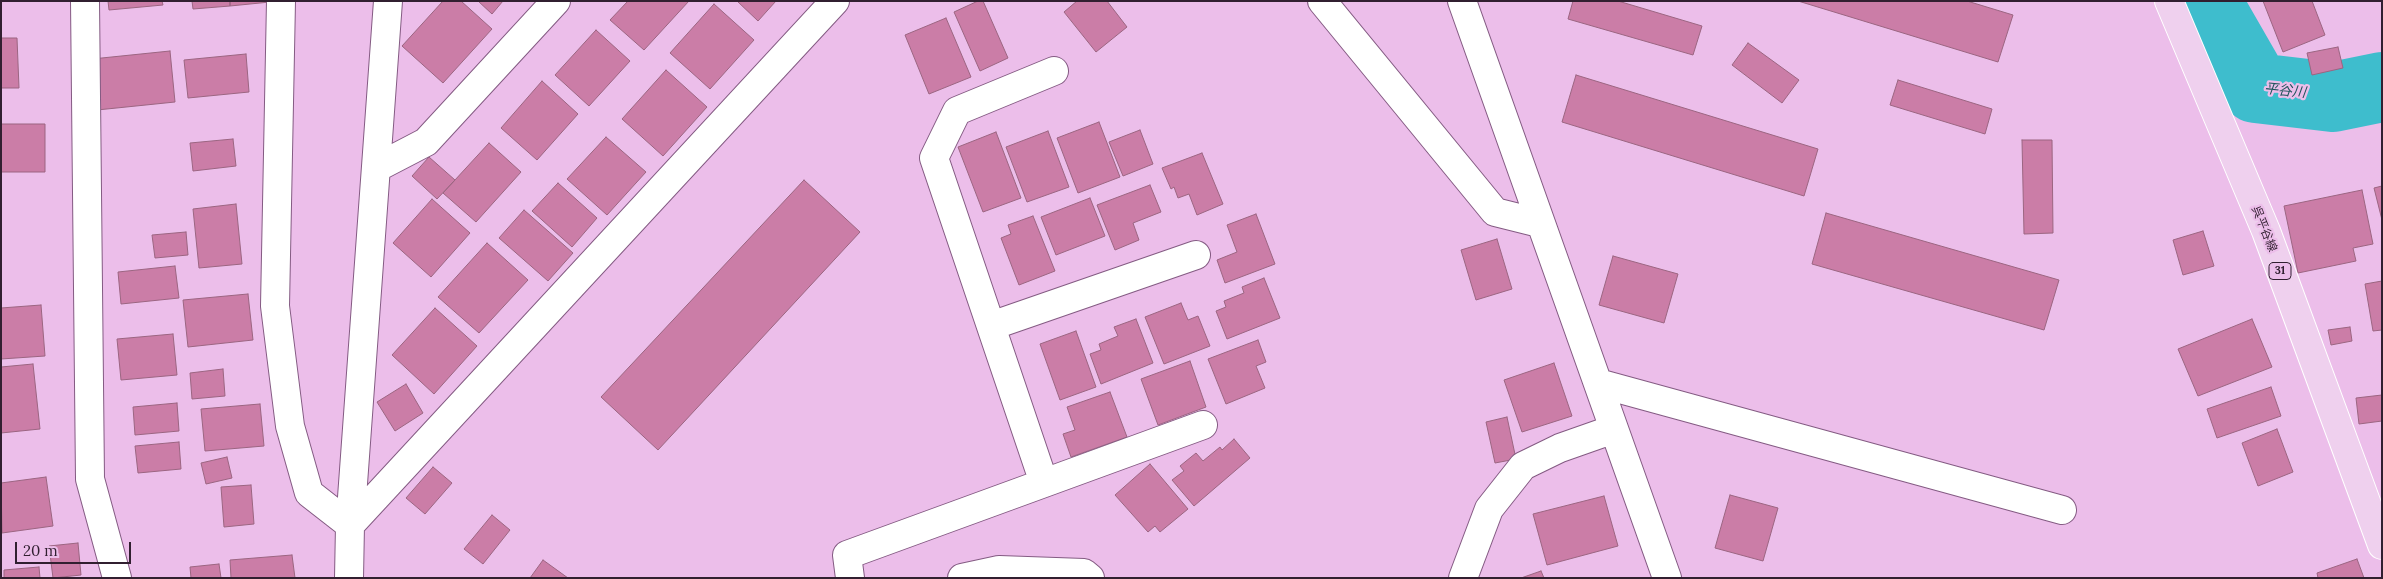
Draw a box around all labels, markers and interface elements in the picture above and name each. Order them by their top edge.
water label: 平谷川 [2263,80,2307,102]
street label: 呉平谷線 [2248,204,2280,254]
road number: 31 [2269,262,2291,280]
scale bar [18,532,134,564]
text: 20 m [23,541,58,560]

